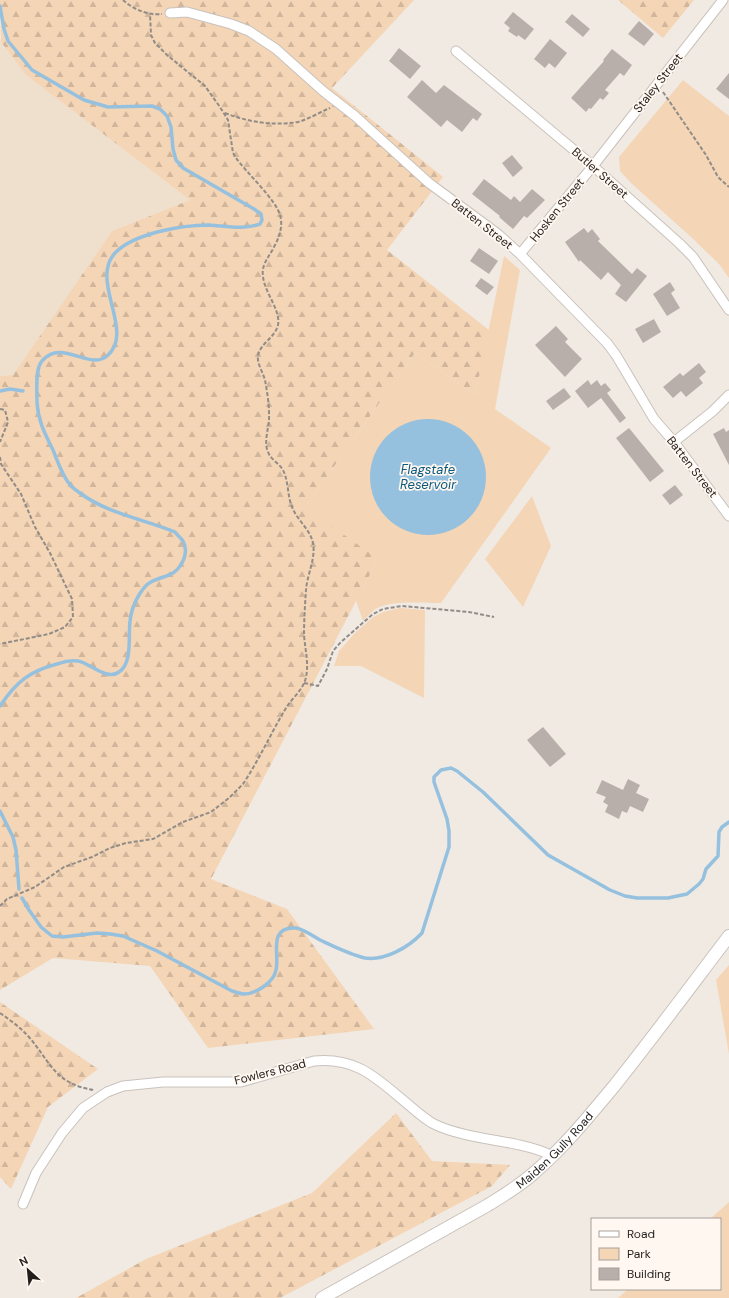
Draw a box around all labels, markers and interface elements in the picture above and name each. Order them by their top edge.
street label: Staley Street [630,50,686,116]
street label: Butler Street [568,144,632,202]
street label: Hosken Street [526,174,588,245]
street label: Batten Street [448,195,516,253]
street label: Batten Street [663,433,721,501]
water label: Flagstafe Reservoir [400,461,457,493]
street label: Fowlers Road [233,1055,307,1089]
street label: Maiden Gully Road [513,1109,597,1192]
legend [591,1218,721,1290]
text: Road [627,1226,655,1242]
text: Park [627,1246,651,1262]
north arrow [8,1250,48,1290]
text: N [17,1253,30,1269]
text: Building [627,1266,671,1282]

